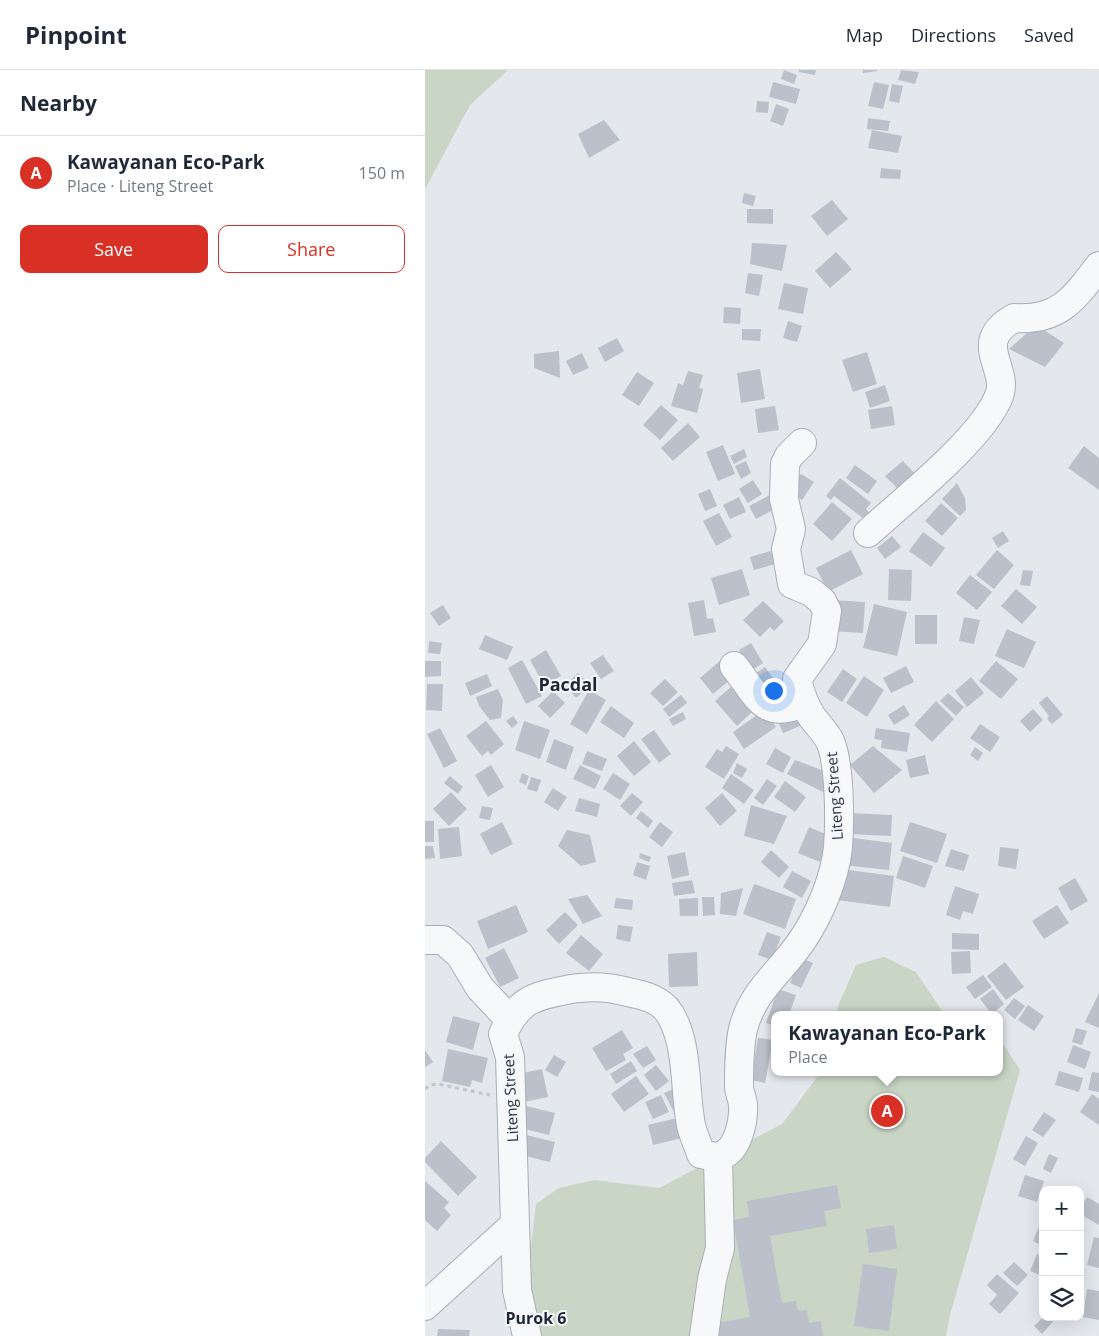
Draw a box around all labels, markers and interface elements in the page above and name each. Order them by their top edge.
text: Pinpoint [25,18,127,51]
text: Map [846,23,883,47]
text: Directions [911,23,996,47]
text: Saved [1024,23,1074,47]
text: Nearby [20,89,97,117]
text: Kawayanan Eco-Park [67,149,265,175]
text: A [30,162,42,184]
text: 150 m [359,162,405,184]
text: Place · Liteng Street [67,175,213,197]
button: Save [20,225,208,273]
button: Share [218,225,405,273]
district label: Pacdal [538,672,598,696]
your location [761,678,787,704]
street label: Liteng Street [821,751,847,841]
popup [771,1011,1003,1076]
text: Kawayanan Eco-Park [788,1020,986,1046]
text: Place [788,1046,827,1068]
street label: Liteng Street [498,1053,522,1143]
pin: A [871,1092,903,1130]
map controls [1039,1186,1084,1321]
button: + [1039,1186,1084,1231]
button: − [1039,1231,1084,1276]
button: layers [1039,1276,1084,1321]
district label: Purok 6 [506,1307,566,1329]

